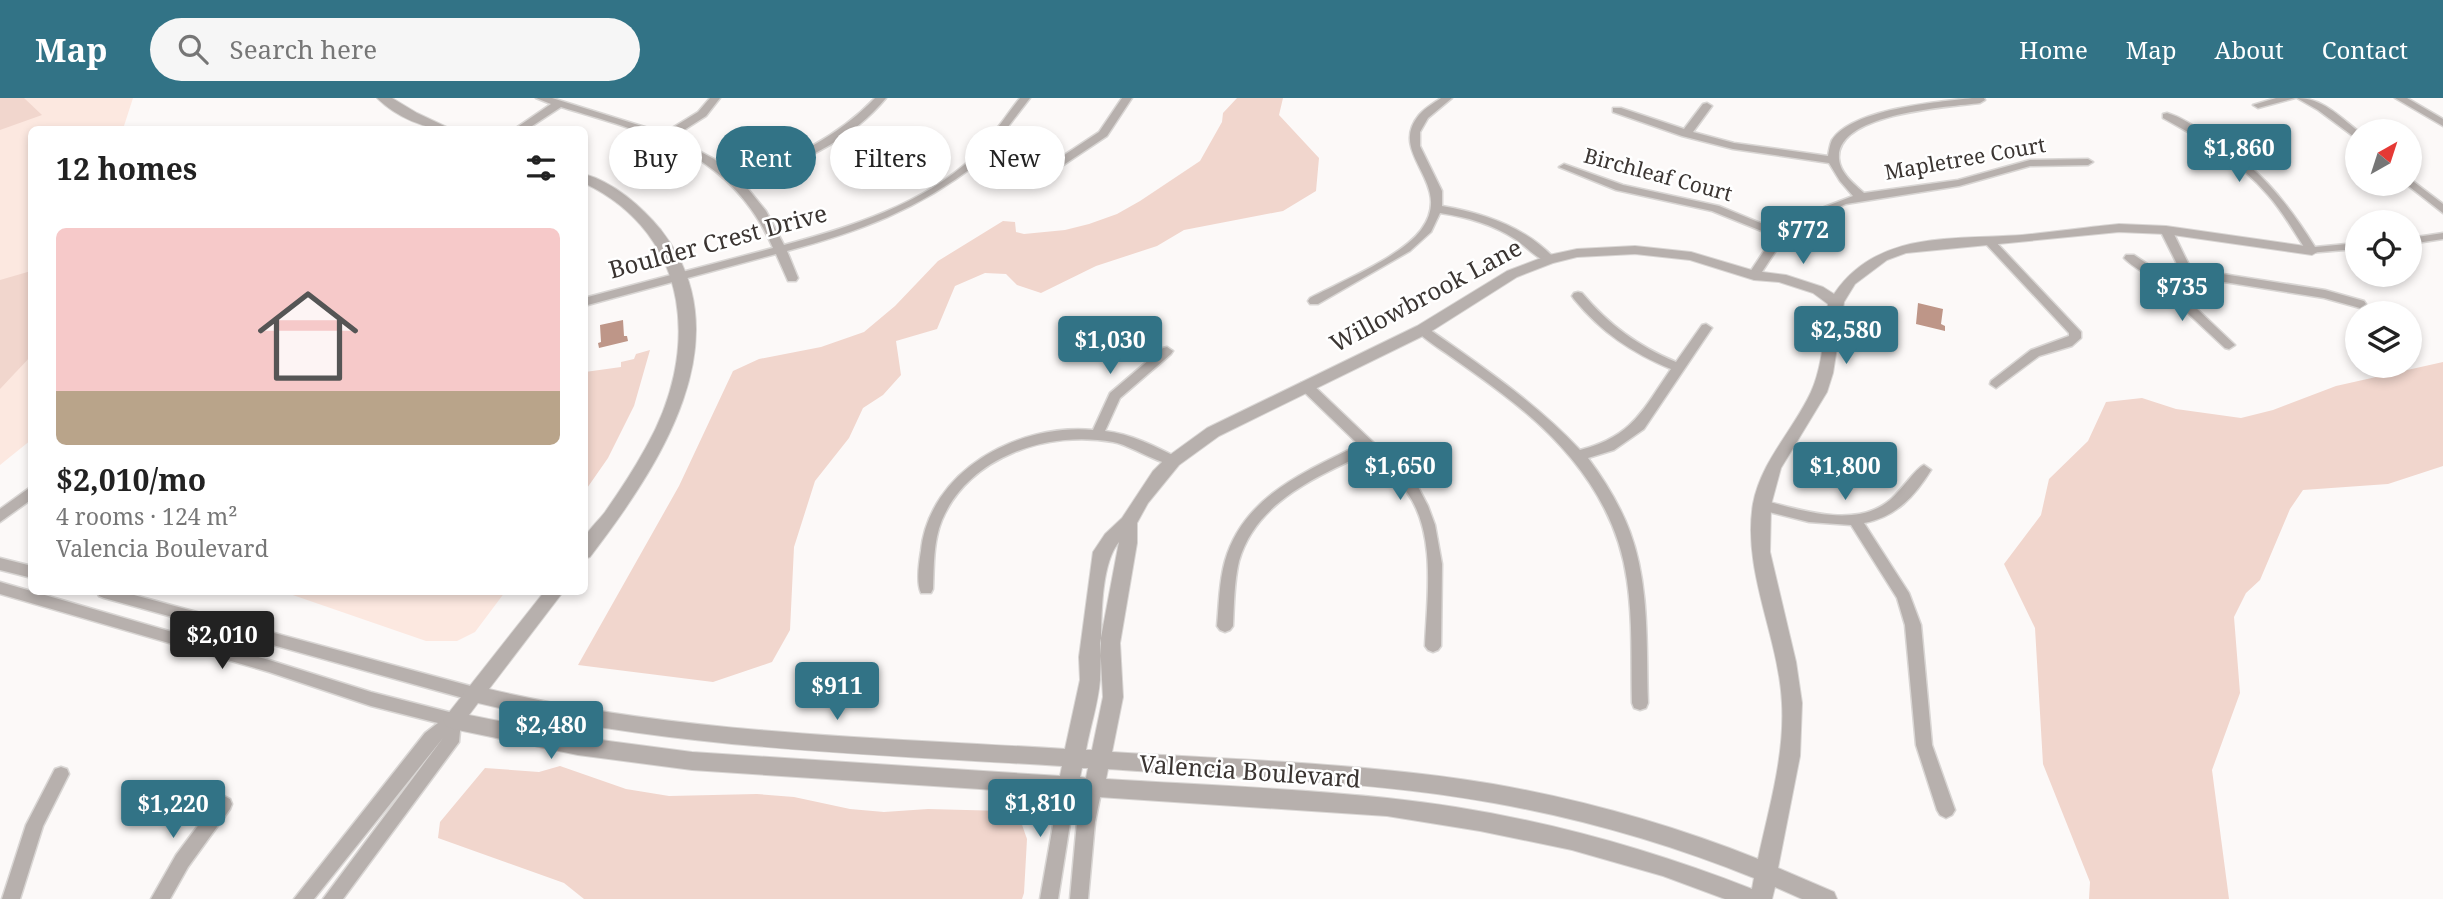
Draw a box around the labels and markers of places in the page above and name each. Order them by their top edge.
pin: $1,860 [2182,125,2296,184]
pin: $772 [1762,206,1844,266]
pin: $735 [2141,264,2223,323]
pin: $2,580 [1789,306,1903,366]
pin: $1,030 [1053,316,1167,376]
pin: $1,650 [1343,442,1457,502]
pin: $1,800 [1788,442,1902,502]
pin: $2,010 [165,612,279,671]
pin: $911 [796,662,878,722]
pin: $2,480 [494,702,608,761]
pin: $1,220 [116,780,230,840]
pin: $1,810 [983,780,1097,839]

